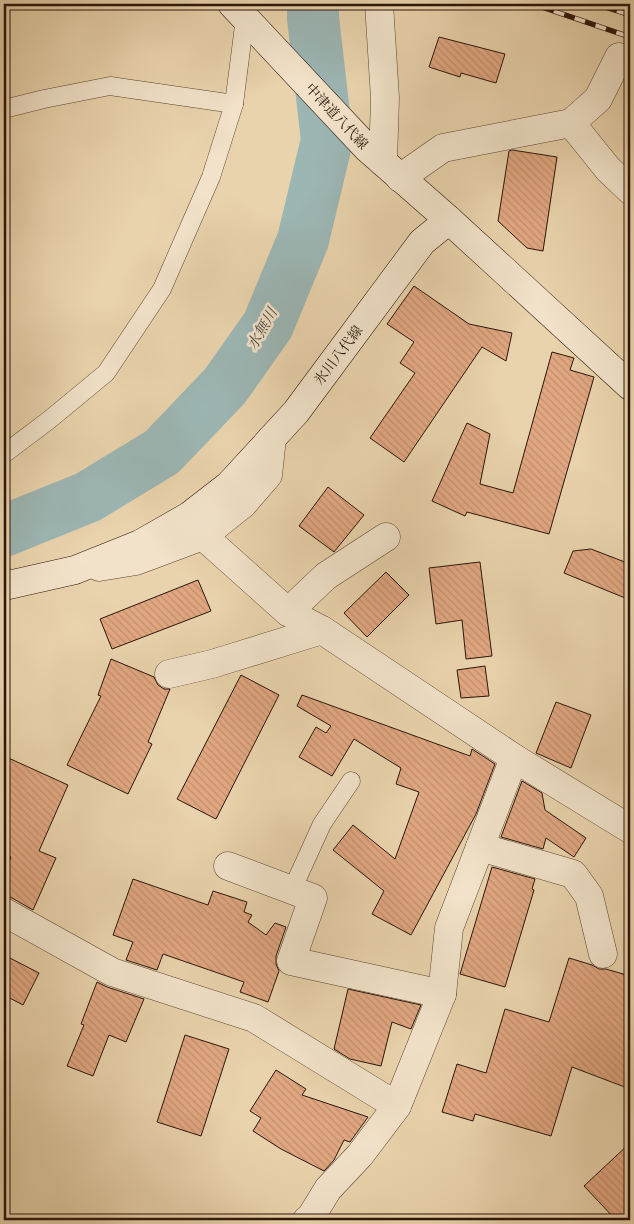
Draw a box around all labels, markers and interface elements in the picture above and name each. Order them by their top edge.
street label: 中津道八代線 [302,80,371,153]
water label: 水無川 [243,303,282,353]
street label: 氷川八代線 [311,322,366,388]

